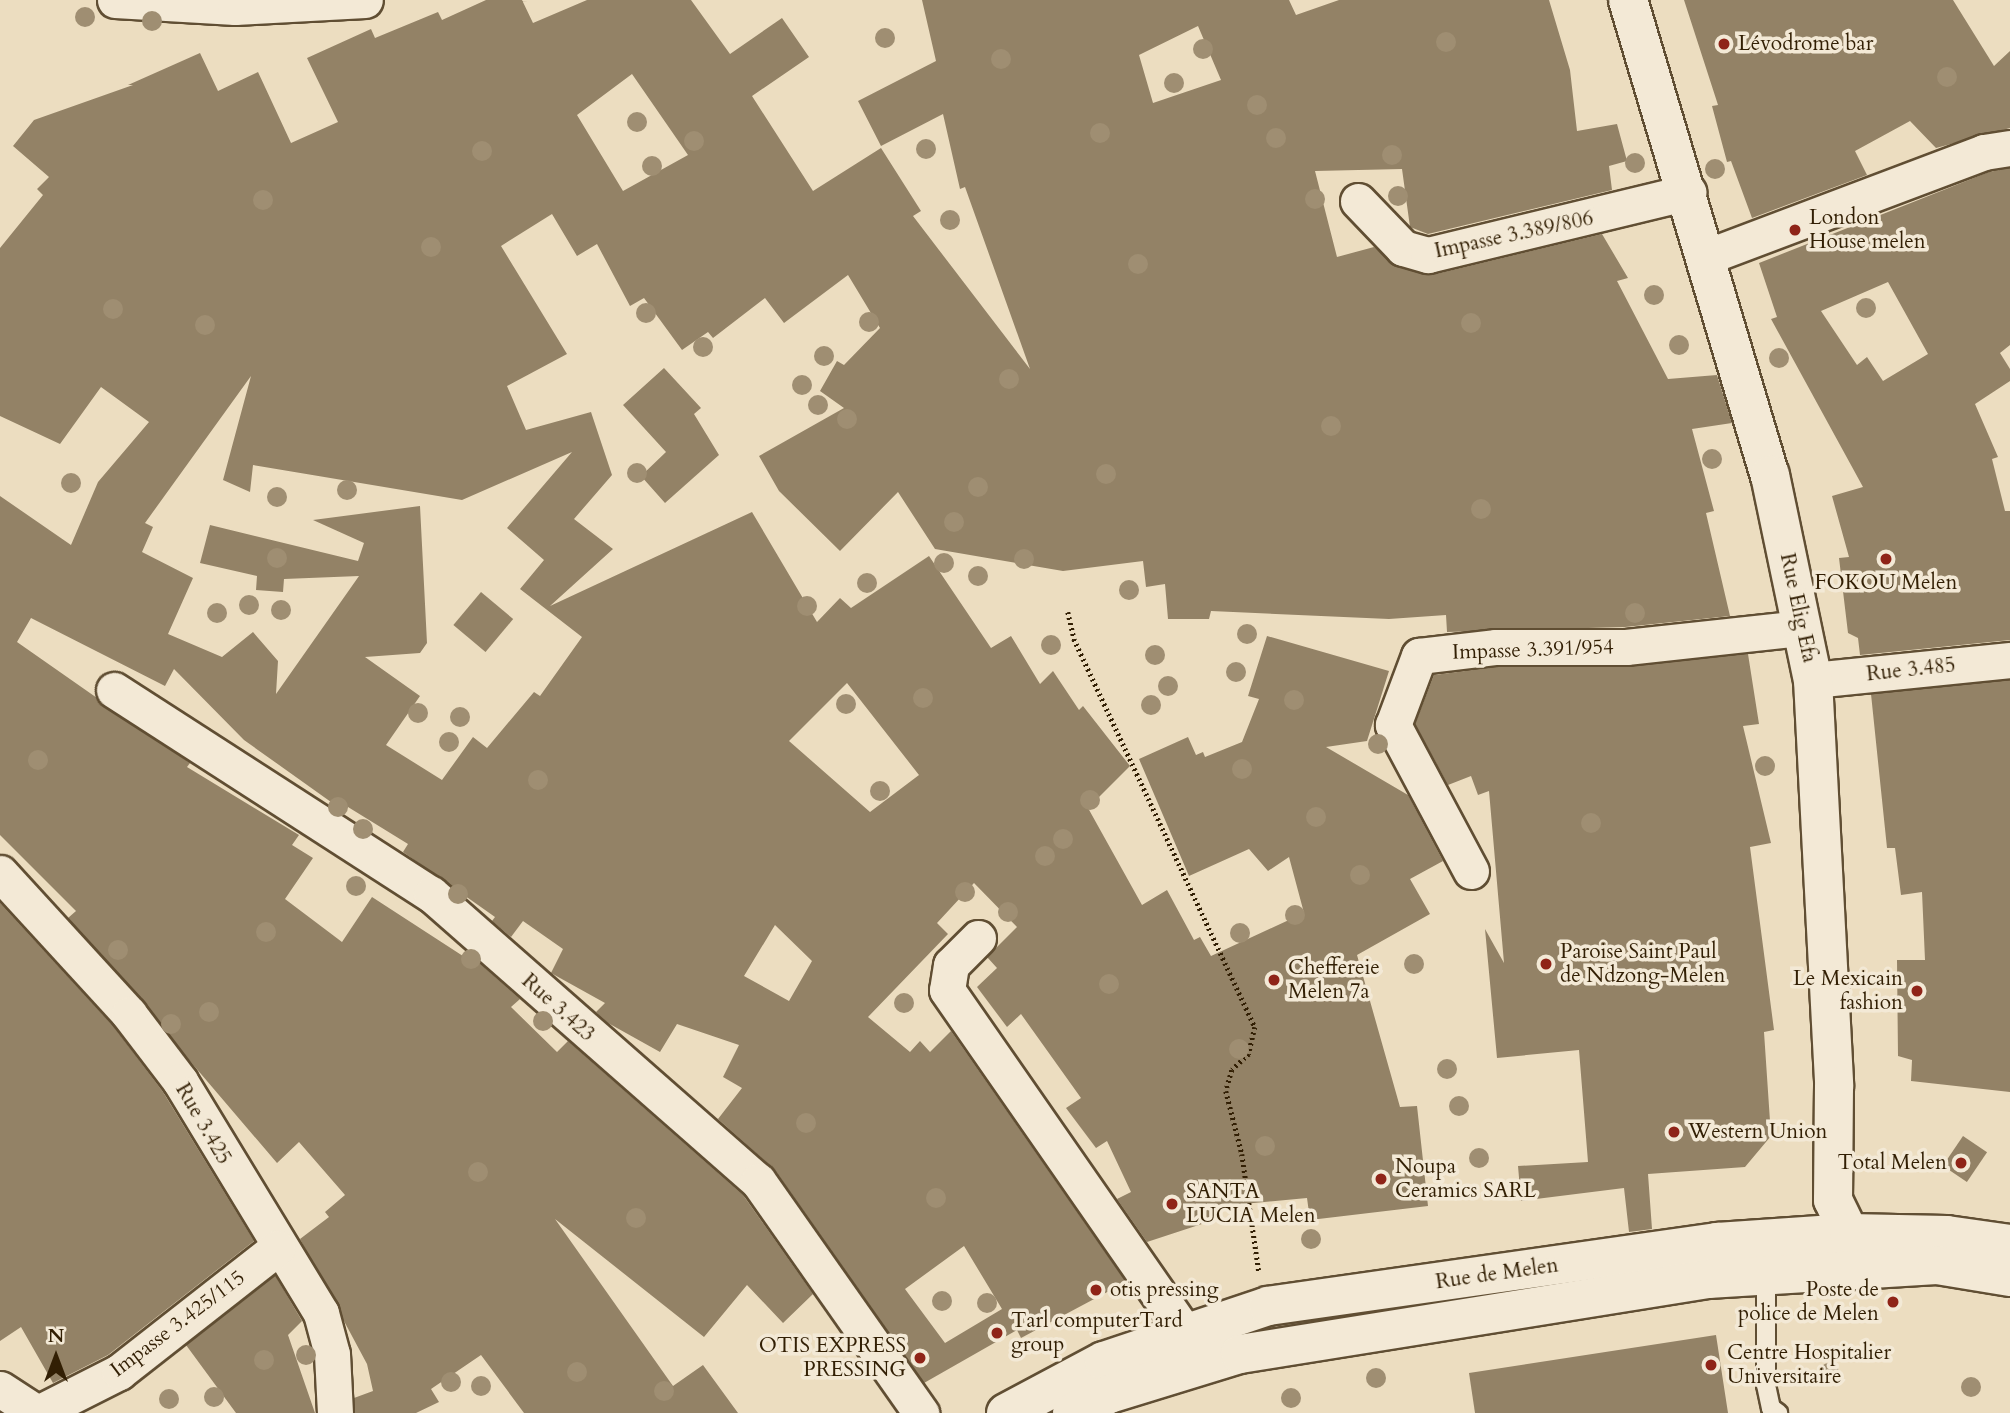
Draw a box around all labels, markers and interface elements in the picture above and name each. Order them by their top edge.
place label: Lévodrome bar [1738,31,1873,57]
marker: Lévodrome bar [1716,36,1732,52]
place label: London House melen [1809,205,1926,255]
street label: Impasse 3.389/806 [1432,206,1596,264]
marker: London House melen [1787,222,1803,238]
street label: Rue Elig Efa [1774,551,1822,665]
marker: FOKOU Melen [1878,551,1894,567]
place label: FOKOU Melen [1815,570,1957,596]
street label: Impasse 3.391/954 [1452,635,1614,665]
street label: Rue 3.485 [1865,653,1957,687]
place label: Paroise Saint Paul de Ndzong-Melen [1560,939,1725,989]
place label: Cheffereie Melen 7a [1288,955,1380,1005]
marker: Paroise Saint Paul de Ndzong-Melen [1538,956,1554,972]
place label: Le Mexicain fashion [1793,966,1903,1016]
street label: Rue 3.423 [516,969,600,1047]
marker: Cheffereie Melen 7a [1266,972,1282,988]
marker: Le Mexicain fashion [1909,983,1925,999]
street label: Rue 3.425 [170,1079,236,1169]
place label: Western Union [1688,1119,1827,1145]
marker: Western Union [1666,1124,1682,1140]
place label: Total Melen [1837,1150,1947,1176]
place label: Noupa Ceramics SARL [1395,1154,1536,1204]
marker: Total Melen [1953,1155,1969,1171]
marker: Noupa Ceramics SARL [1373,1171,1389,1187]
place label: SANTA LUCIA Melen [1186,1179,1316,1229]
marker: SANTA LUCIA Melen [1164,1196,1180,1212]
street label: Rue de Melen [1434,1253,1560,1295]
street label: Impasse 3.425/115 [106,1265,250,1383]
place label: otis pressing [1110,1277,1219,1303]
place label: Poste de police de Melen [1738,1277,1879,1327]
marker: otis pressing [1088,1282,1104,1298]
marker: Poste de police de Melen [1885,1294,1901,1310]
place label: Tarl computerTard group [1011,1308,1183,1358]
north arrow [21,1322,91,1392]
text: N [48,1323,64,1349]
marker: Tarl computerTard group [989,1325,1005,1341]
place label: OTIS EXPRESS PRESSING [759,1333,906,1383]
place label: Centre Hospitalier Universitaire [1727,1340,1891,1390]
marker: OTIS EXPRESS PRESSING [912,1350,928,1366]
marker: Centre Hospitalier Universitaire [1701,1355,1721,1375]

